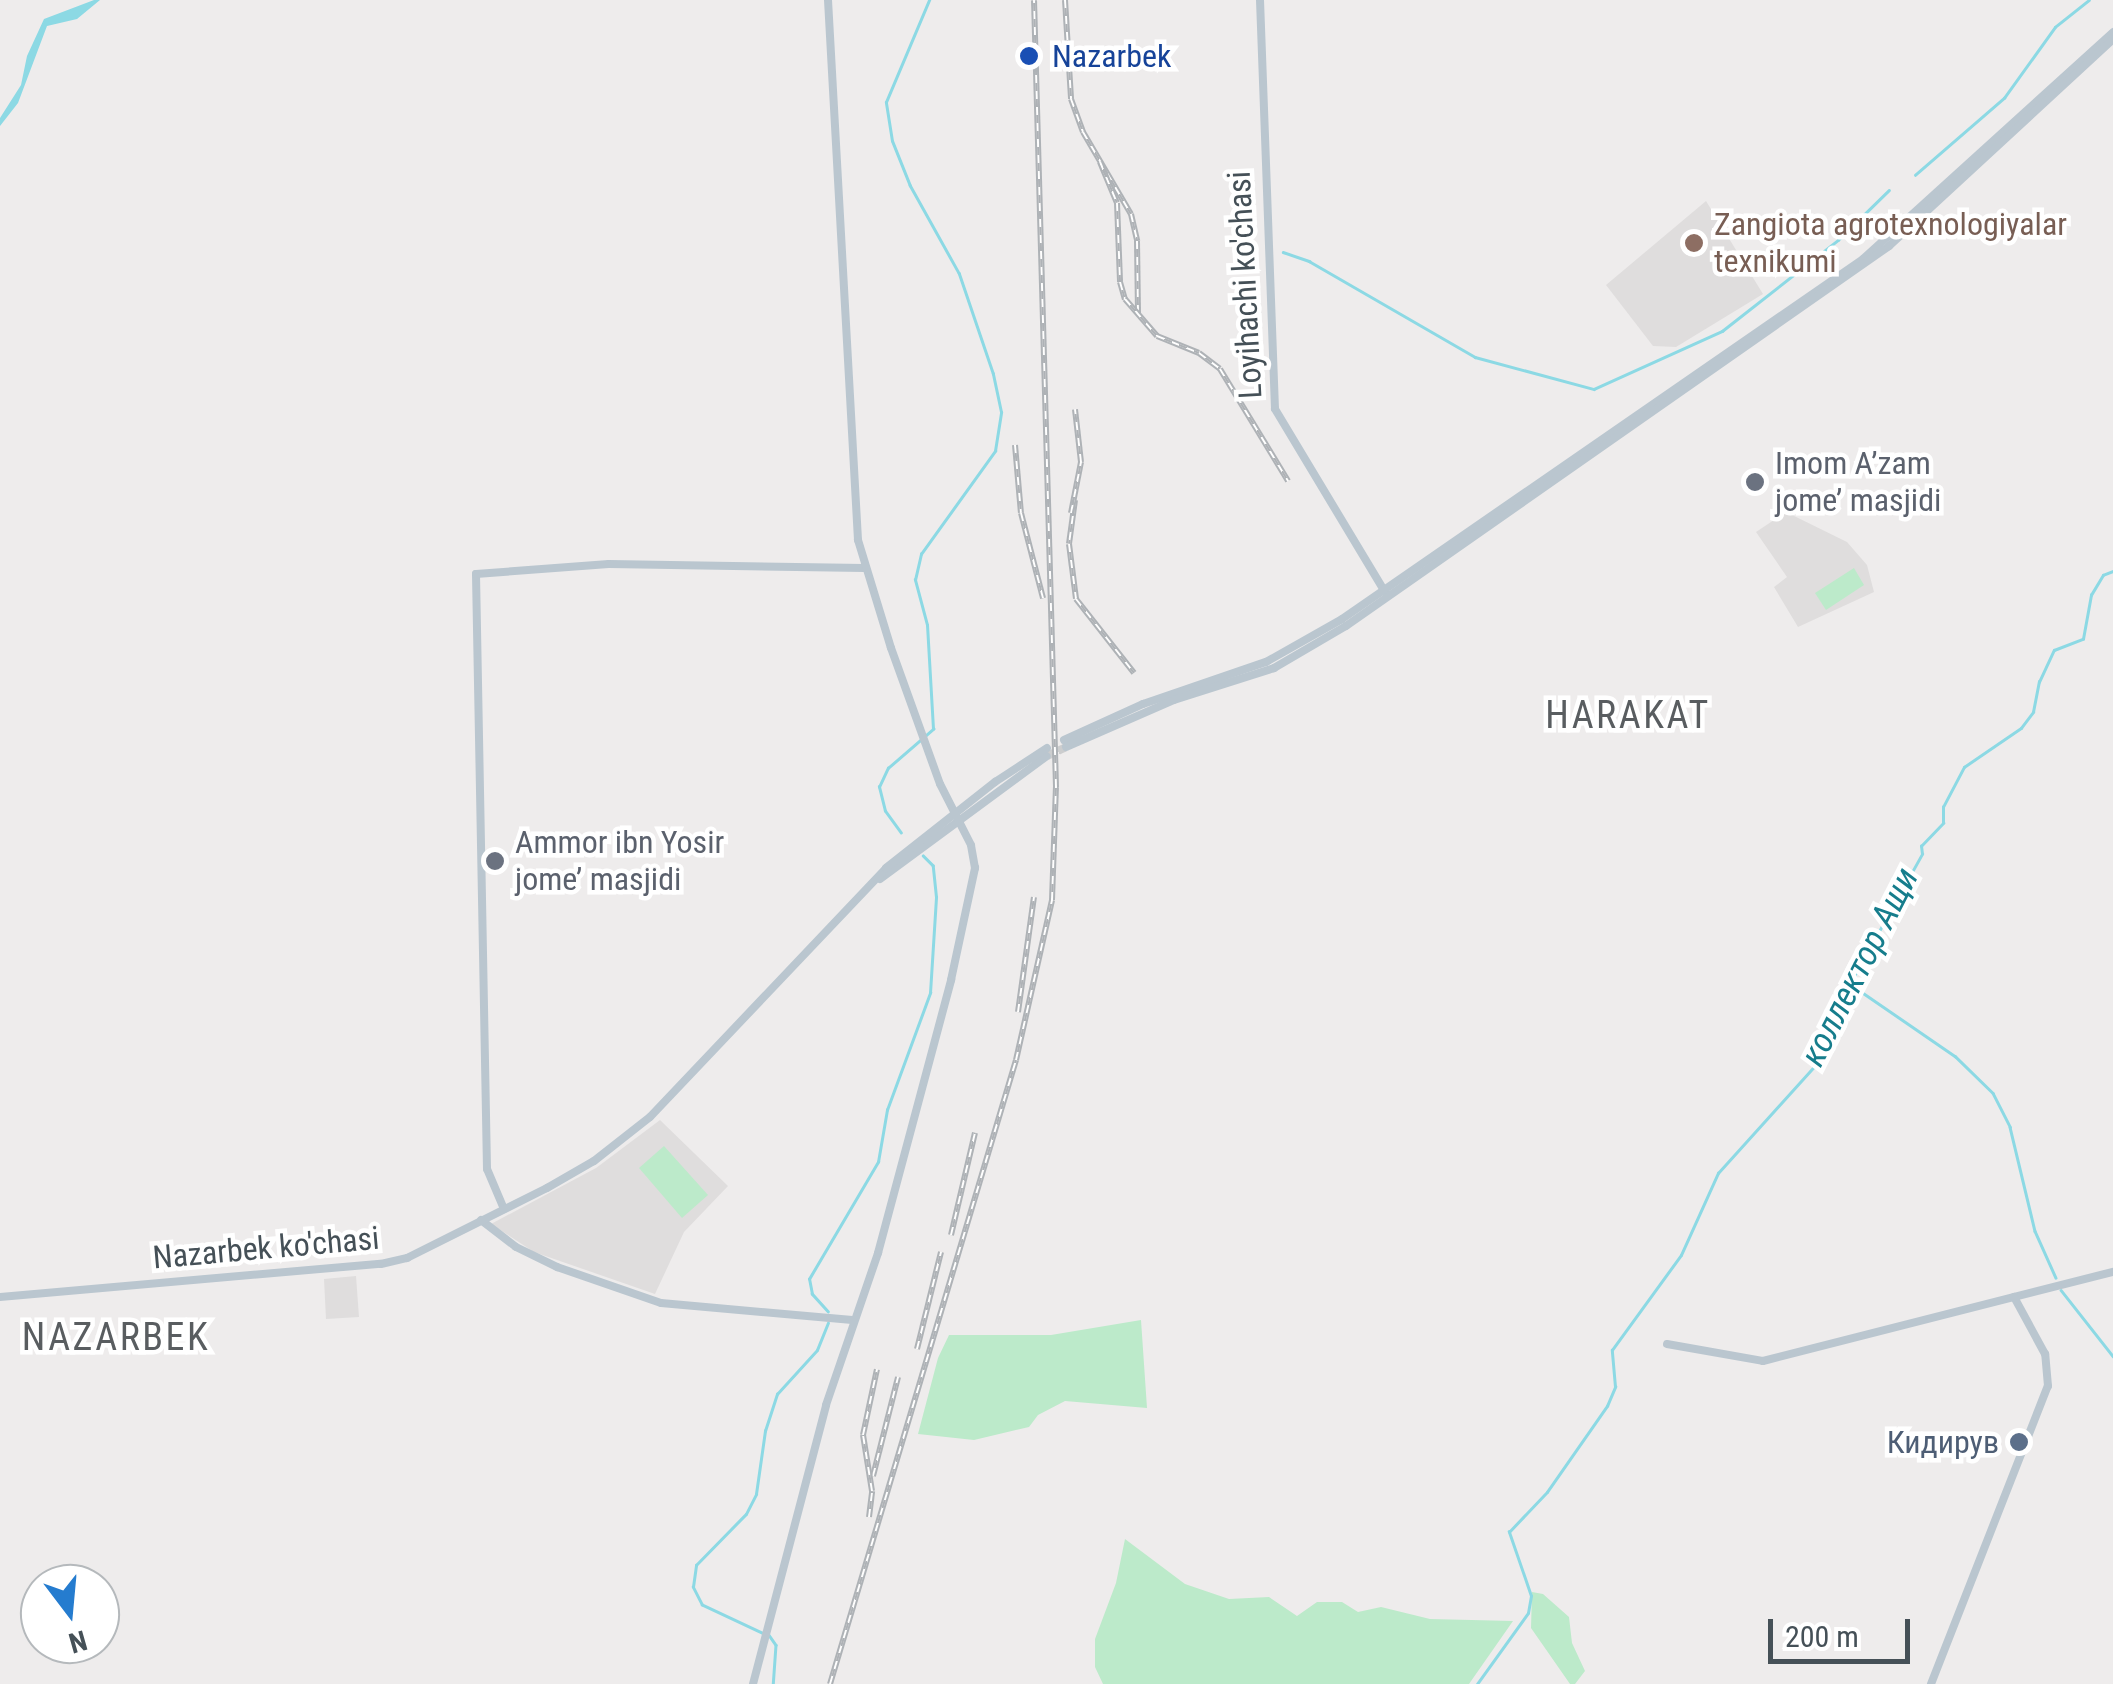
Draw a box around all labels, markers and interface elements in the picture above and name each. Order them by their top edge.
place label: Nazarbek [1052,37,1171,75]
marker: Nazarbek [1016,43,1042,69]
street label: Loyihachi ko'chasi [1220,170,1270,400]
place label: Zangiota agrotexnologiyalar texnikumi [1714,206,2067,281]
marker: Zangiota agrotexnologiyalar texnikumi [1683,232,1705,254]
place label: Imom A’zam jome’ masjidi [1775,445,1941,520]
marker: Imom A’zam jome’ masjidi [1744,471,1766,493]
district label: HARAKAT [1545,693,1711,739]
place label: Ammor ibn Yosir jome’ masjidi [515,824,724,899]
marker: Ammor ibn Yosir jome’ masjidi [484,850,506,872]
water label: коллектор Ащи [1792,861,1928,1073]
street label: Nazarbek ko'chasi [151,1219,381,1277]
district label: NAZARBEK [22,1315,210,1361]
place label: Кидирув [1887,1423,1999,1461]
marker: Кидирув [2008,1431,2030,1453]
north arrow [20,1564,120,1664]
scale bar [1773,1599,1916,1661]
text: 200 m [1785,1619,1859,1654]
text: N [65,1623,91,1660]

